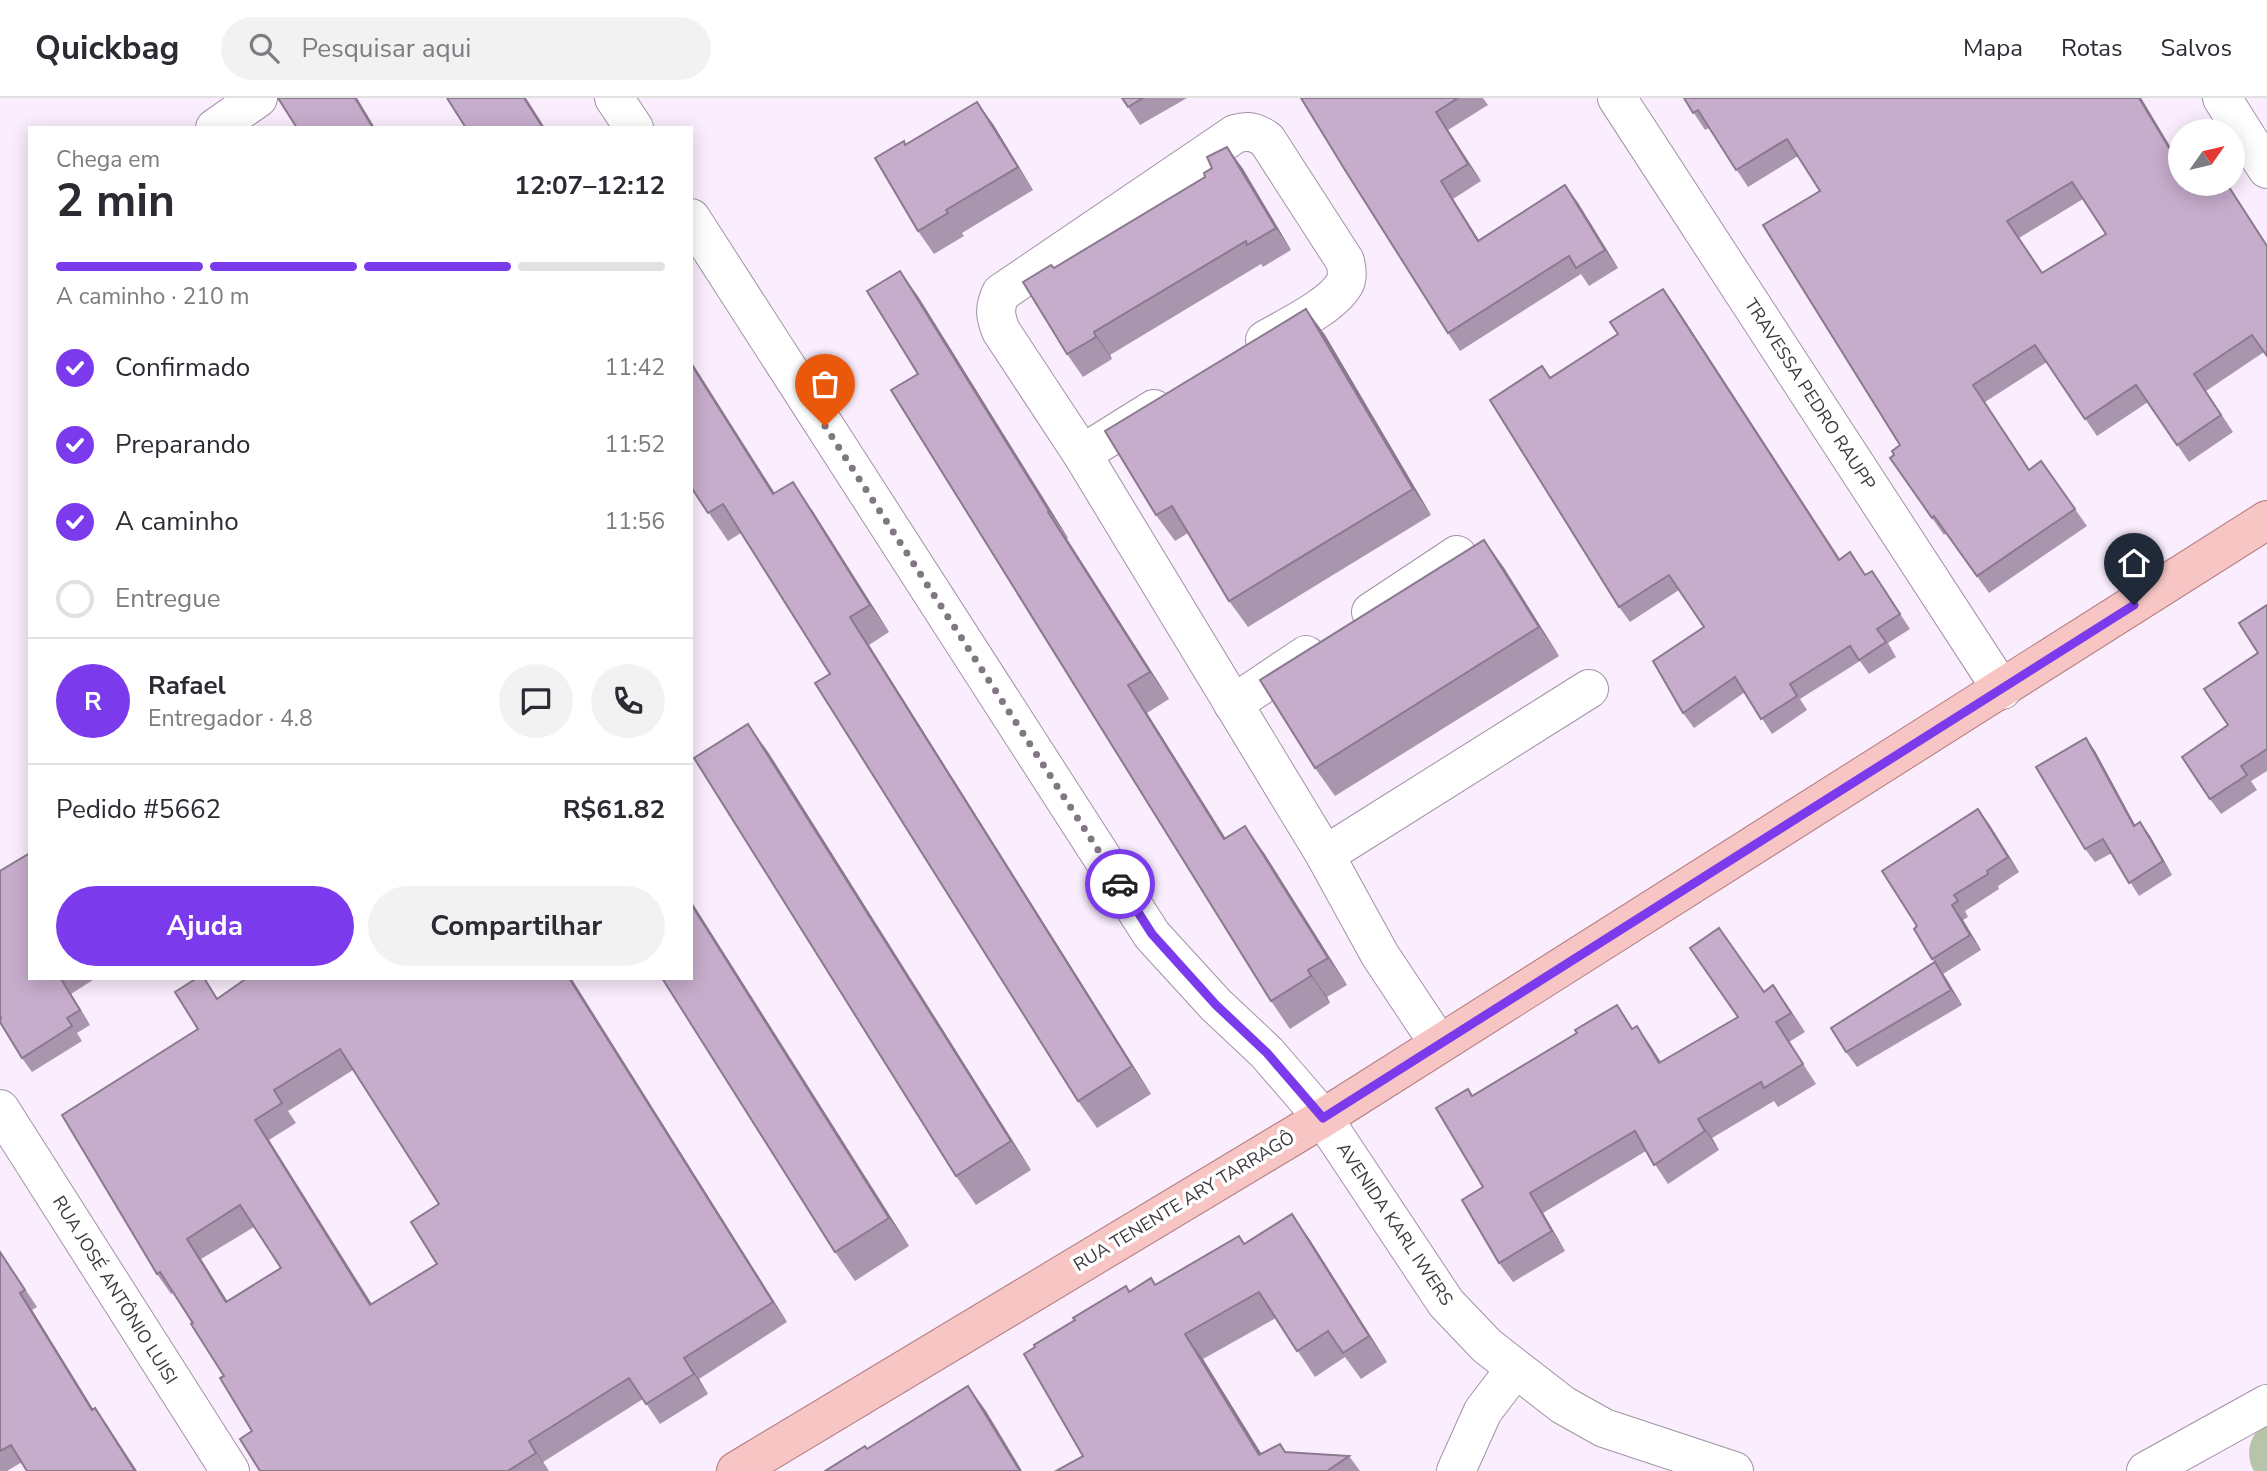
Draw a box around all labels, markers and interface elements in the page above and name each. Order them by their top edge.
search box [221,17,711,80]
text: Quickbag [35,26,179,71]
icon: search [245,29,283,67]
text: Pesquisar aqui [301,31,471,66]
text: Mapa [1963,32,2023,64]
text: Rotas [2061,32,2123,64]
text: Salvos [2161,32,2232,64]
north arrow [2168,119,2245,196]
map controls [2168,119,2245,196]
text: Chega em [56,144,160,175]
text: 12:07–12:12 [514,168,665,203]
text: 2 min [56,169,175,232]
text: A caminho · 210 m [56,281,249,312]
street label: TRAVESSA PEDRO RAUPP [1739,294,1881,494]
icon: check [56,349,94,387]
text: Confirmado [115,350,250,385]
text: 11:42 [605,352,665,383]
pin [795,354,855,426]
icon: bag [806,365,844,403]
icon: check [56,426,94,464]
text: Preparando [115,427,250,462]
text: 11:52 [605,429,665,460]
icon: check [56,503,94,541]
text: A caminho [115,504,239,539]
text: 11:56 [605,506,665,537]
pin [2104,533,2164,605]
icon: home [2115,544,2153,582]
text: Entregue [115,581,221,616]
button: chat [499,664,573,738]
button: phone [591,664,665,738]
text: Rafael [148,668,226,703]
text: R [84,684,102,719]
text: Entregador · 4.8 [148,703,313,734]
text: Pedido #5662 [56,792,221,827]
text: R$61.82 [563,792,665,827]
courier [1085,849,1155,919]
icon: car [1101,865,1139,903]
button: Ajuda [56,886,354,966]
button: Compartilhar [368,886,665,966]
street label: RUA TENENTE ARY TARRAGÔ [1069,1125,1299,1277]
street label: AVENIDA KARL IWERS [1331,1138,1459,1310]
street label: RUA JOSÉ ANTÔNIO LUISI [47,1191,183,1389]

